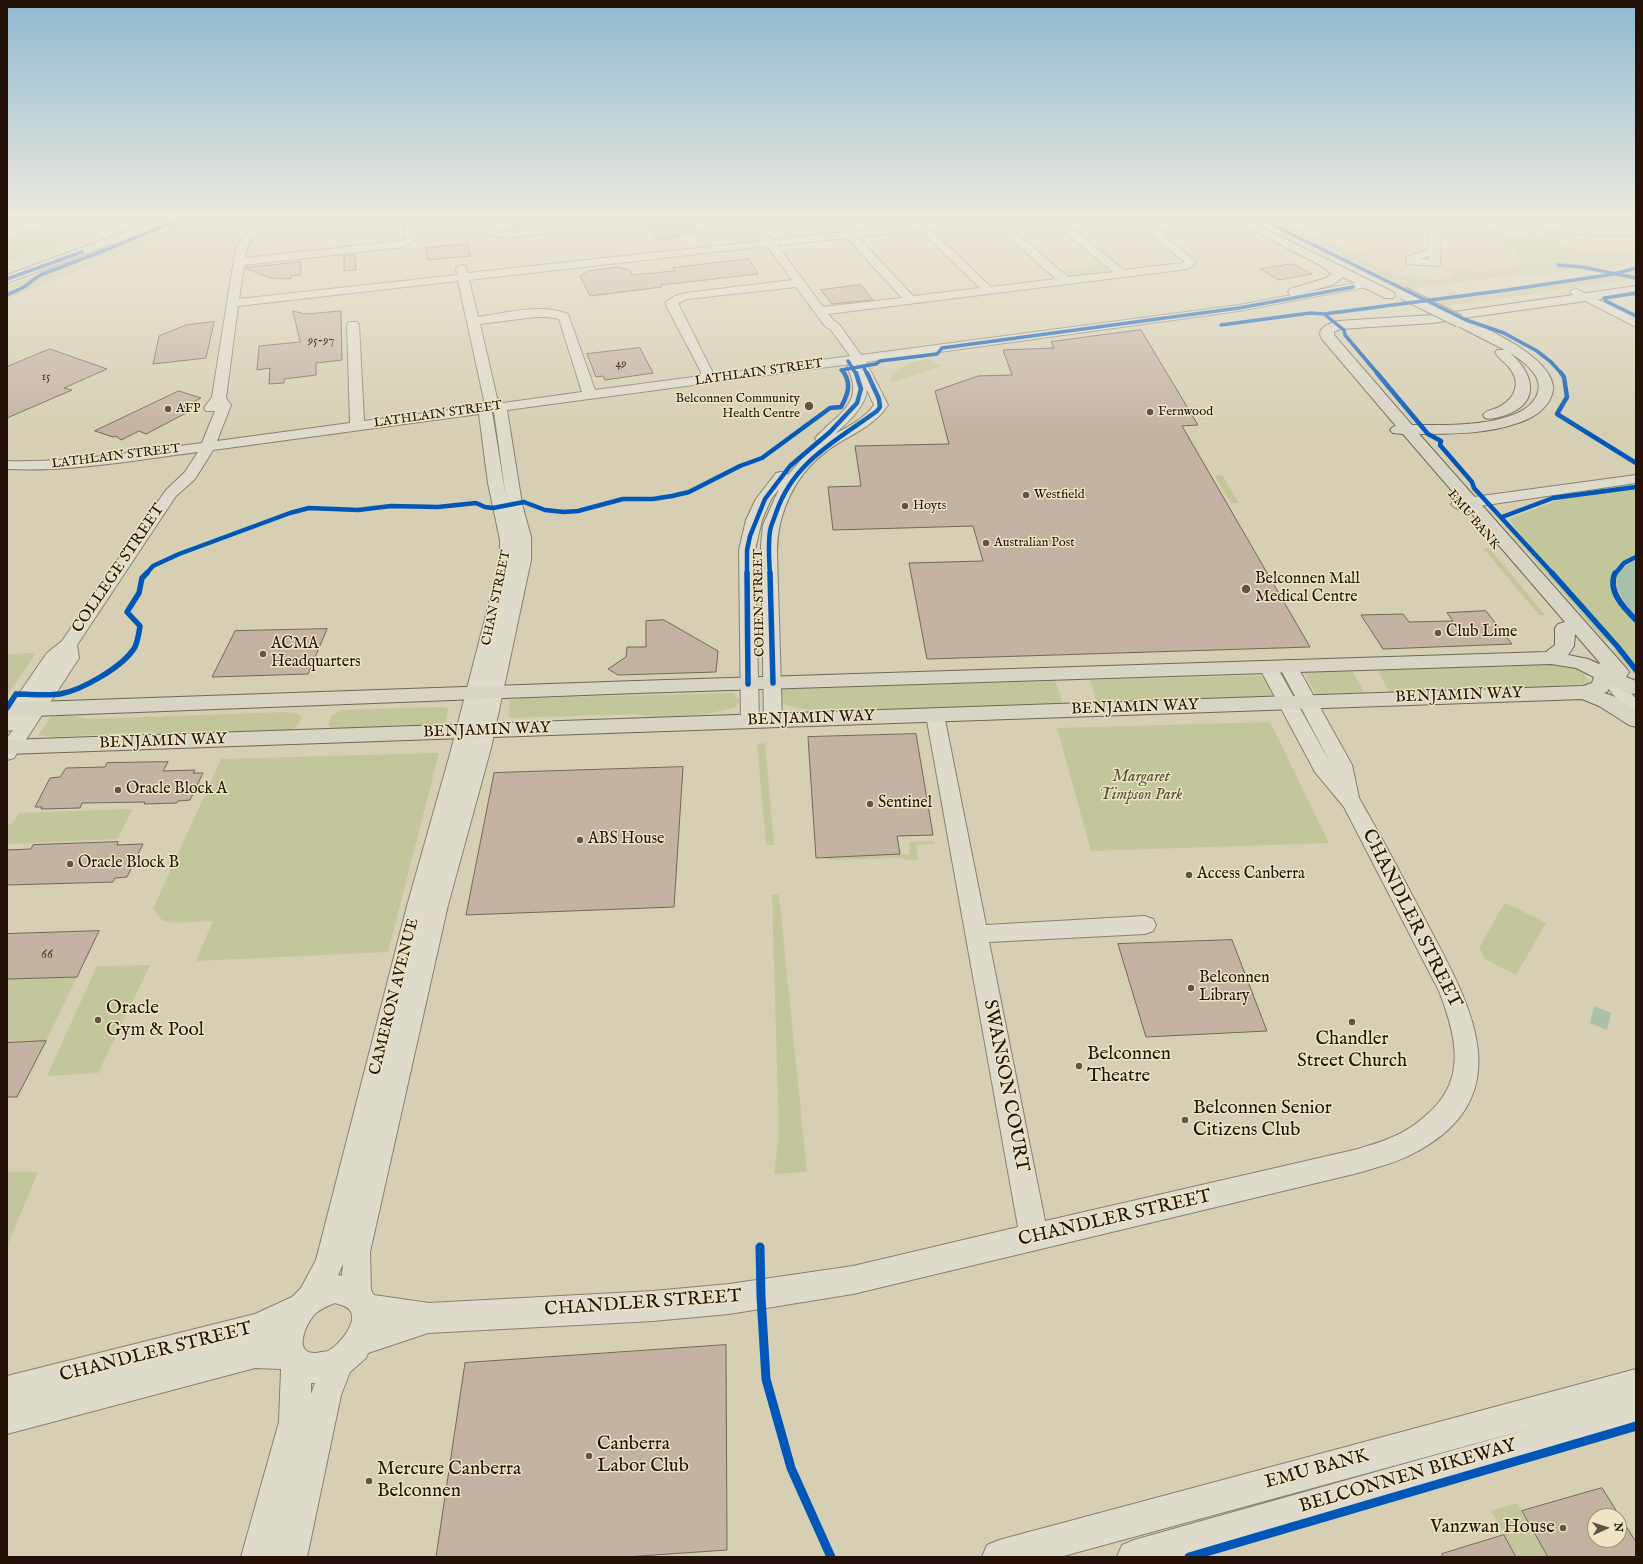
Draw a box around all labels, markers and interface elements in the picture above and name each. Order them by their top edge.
house number: 95-97 [308,335,334,349]
street label: LATHLAIN STREET [694,356,824,390]
house number: 49 [615,358,627,372]
house number: 15 [42,371,50,385]
place label: Belconnen Community Health Centre [676,391,800,422]
street label: LATHLAIN STREET [373,398,503,432]
marker: Belconnen Community Health Centre [803,400,815,412]
place label: AFP [176,401,201,417]
marker: AFP [163,404,173,414]
place label: Fernwood [1158,404,1213,420]
marker: Fernwood [1145,407,1155,417]
street label: LATHLAIN STREET [51,441,181,473]
place label: Westfield [1034,487,1085,503]
street label: EMU BANK [1444,487,1502,553]
marker: Westfield [1021,490,1031,500]
place label: Hoyts [913,498,946,514]
street label: COLLEGE STREET [69,501,169,637]
marker: Hoyts [900,501,910,511]
place label: Australian Post [994,535,1075,551]
marker: Australian Post [981,538,991,548]
street label: CHAN STREET [479,549,515,647]
street label: COHEN STREET [751,549,769,657]
place label: Belconnen Mall Medical Centre [1255,570,1360,608]
marker: Belconnen Mall Medical Centre [1240,583,1252,595]
place label: Club Lime [1446,623,1517,643]
marker: Club Lime [1433,628,1443,638]
place label: ACMA Headquarters [271,635,361,673]
marker: ACMA Headquarters [258,649,268,659]
street label: BENJAMIN WAY [1395,684,1523,708]
street label: BENJAMIN WAY [1071,696,1199,720]
street label: BENJAMIN WAY [747,707,875,731]
street label: BENJAMIN WAY [423,719,551,743]
street label: BENJAMIN WAY [99,730,227,754]
park label: Margaret Timpson Park [1100,768,1182,806]
place label: Oracle Block A [126,780,227,800]
marker: Oracle Block A [113,785,123,795]
place label: Sentinel [878,794,932,814]
marker: Sentinel [865,799,875,809]
street label: CHANDLER STREET [1356,826,1466,1012]
place label: ABS House [588,830,664,850]
marker: ABS House [575,835,585,845]
place label: Oracle Block B [78,854,179,874]
marker: Oracle Block B [65,859,75,869]
place label: Access Canberra [1197,865,1305,885]
marker: Access Canberra [1184,870,1194,880]
street label: CAMERON AVENUE [366,917,424,1077]
house number: 66 [41,947,53,963]
place label: Belconnen Library [1199,969,1270,1007]
marker: Belconnen Library [1186,983,1196,993]
place label: Oracle Gym & Pool [106,998,204,1042]
street label: SWANSON COURT [977,998,1033,1174]
marker: Oracle Gym & Pool [93,1015,103,1025]
marker: Chandler Street Church [1347,1017,1357,1027]
place label: Chandler Street Church [1297,1029,1407,1073]
place label: Belconnen Theatre [1087,1044,1171,1088]
marker: Belconnen Theatre [1074,1061,1084,1071]
place label: Belconnen Senior Citizens Club [1193,1098,1332,1142]
marker: Belconnen Senior Citizens Club [1180,1115,1190,1125]
street label: CHANDLER STREET [1016,1186,1214,1252]
street label: CHANDLER STREET [544,1286,742,1322]
street label: CHANDLER STREET [57,1318,255,1388]
place label: Canberra Labor Club [597,1434,689,1478]
street label: BELCONNEN BIKEWAY [1297,1435,1519,1519]
street label: EMU BANK [1262,1445,1372,1495]
marker: Canberra Labor Club [584,1451,594,1461]
place label: Mercure Canberra Belconnen [377,1459,521,1503]
marker: Mercure Canberra Belconnen [364,1476,374,1486]
north arrow [1587,1508,1627,1548]
place label: Vanzwan House [1430,1517,1555,1539]
text: N [1611,1522,1625,1533]
marker: Vanzwan House [1558,1523,1568,1533]

